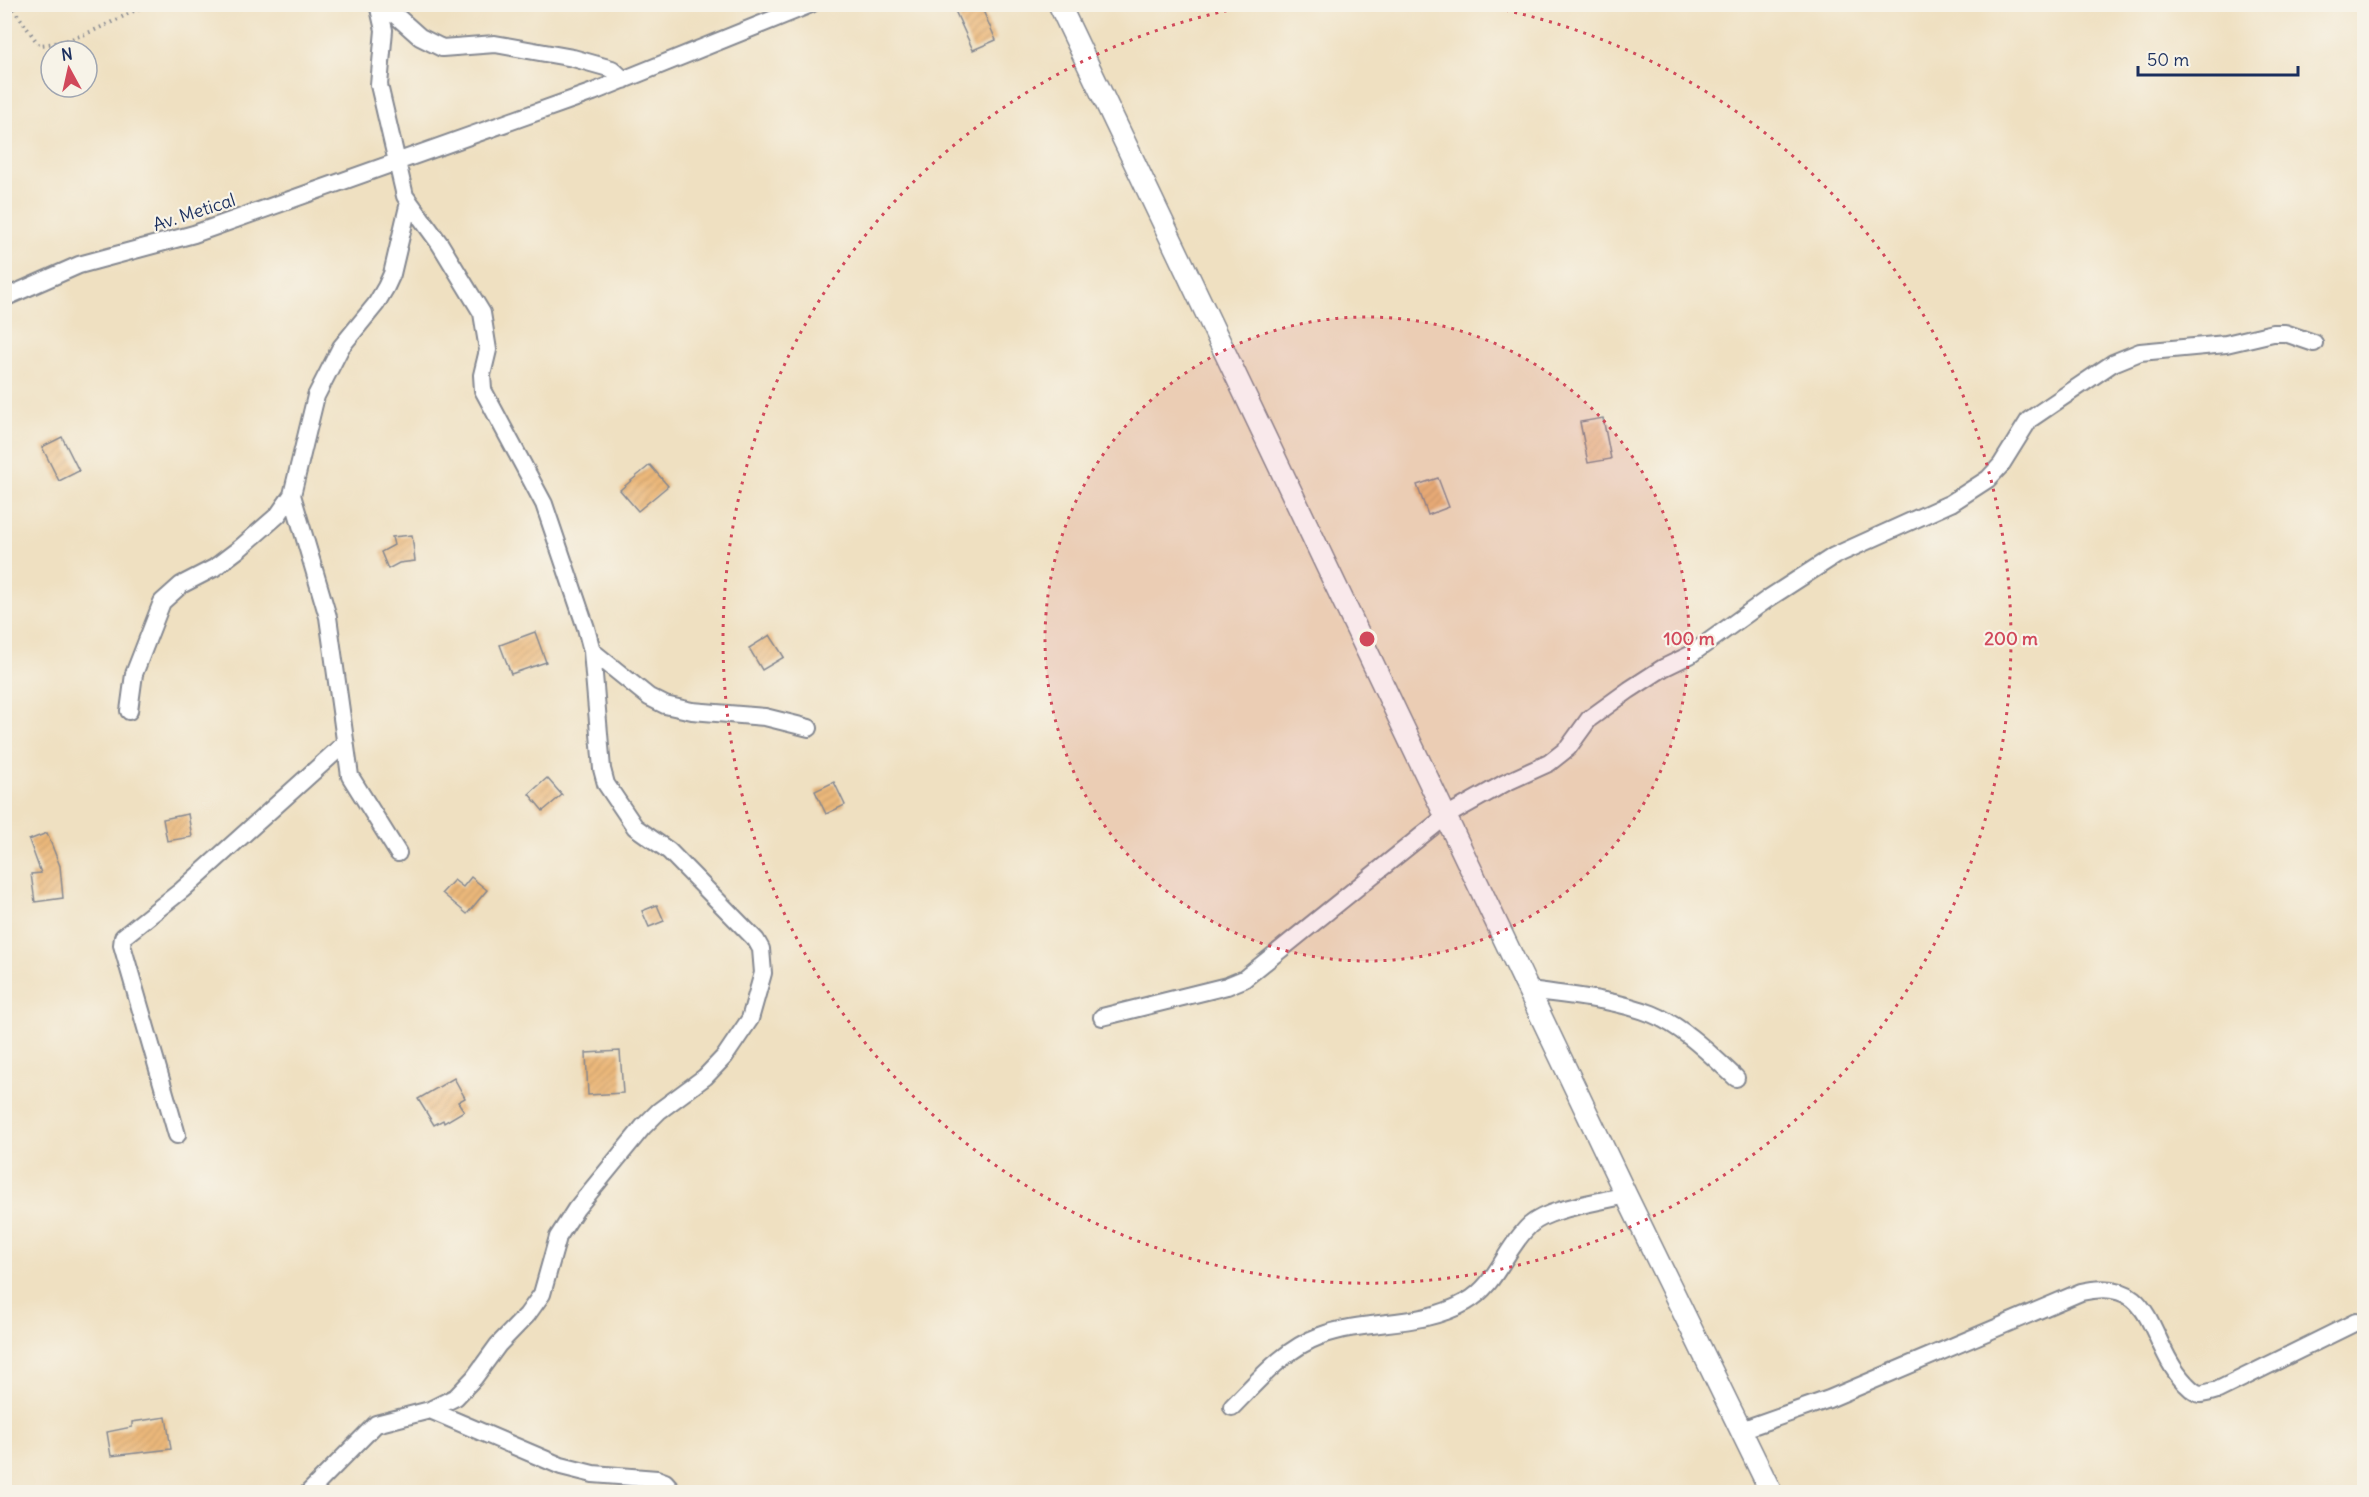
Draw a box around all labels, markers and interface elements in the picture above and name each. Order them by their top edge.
north arrow [39,39,99,99]
scale bar [2138,39,2298,77]
text: N [60,43,74,65]
text: 50 m [2147,48,2189,71]
street label: Av. Metical [150,188,238,236]
text: 100 m [1664,627,1715,650]
text: 200 m [1984,627,2038,650]
centre of rings [1357,629,1377,649]

